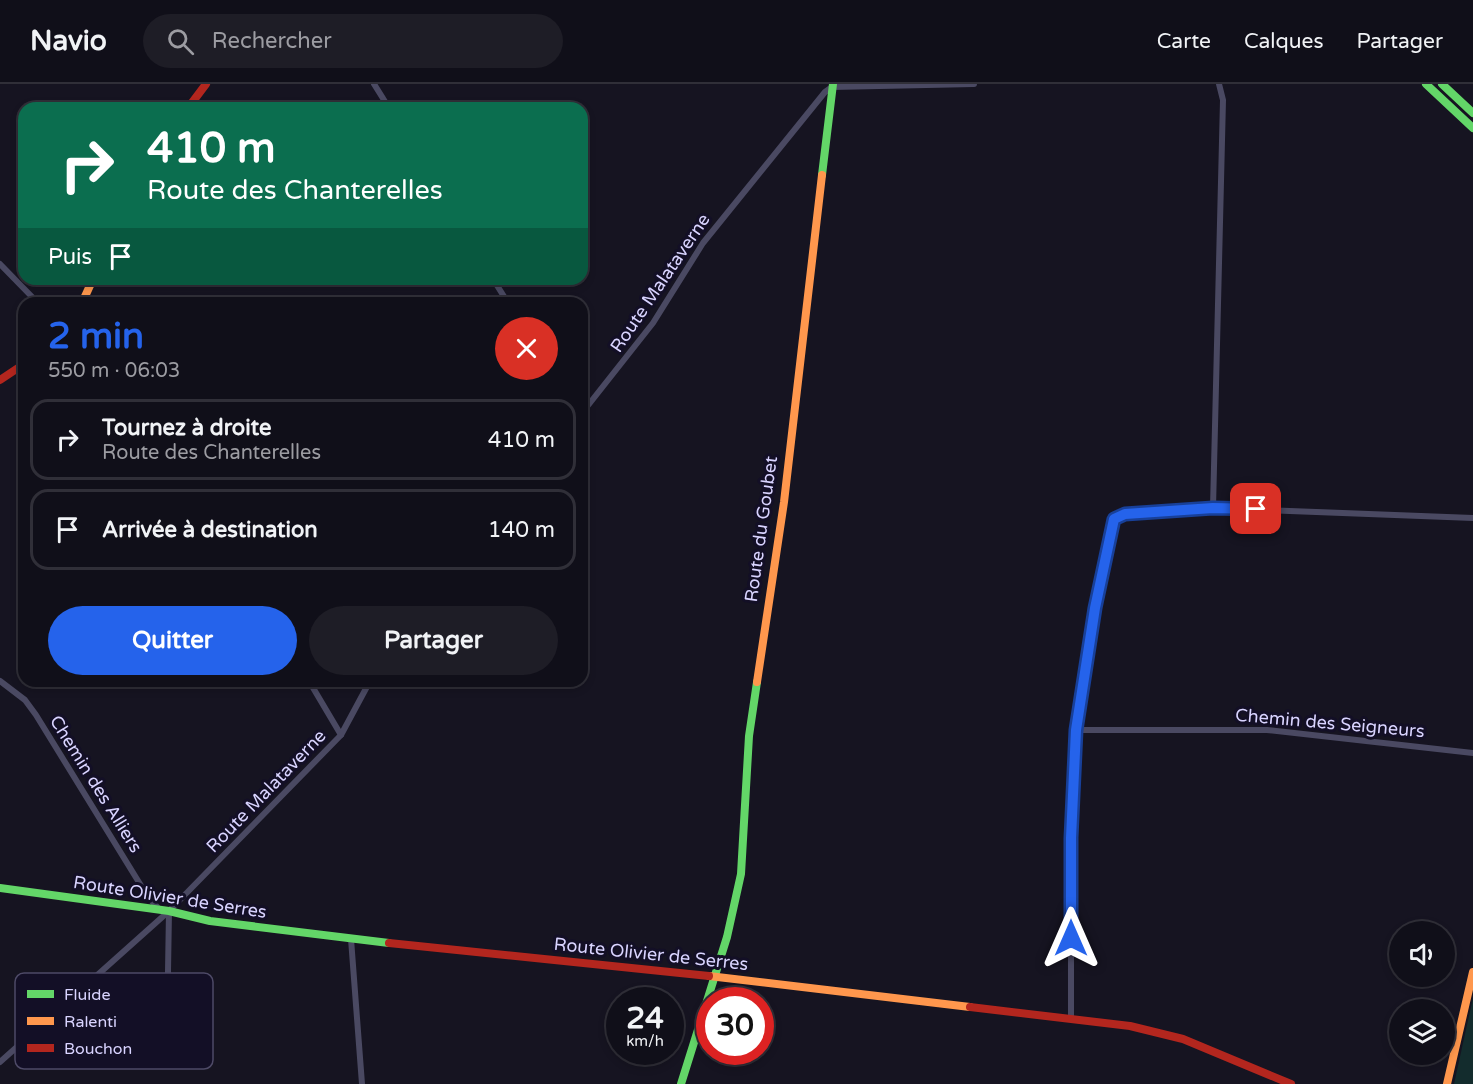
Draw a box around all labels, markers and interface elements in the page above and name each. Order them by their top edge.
search box [143,14,563,68]
text: Navio [30,24,107,58]
icon: search [164,25,197,58]
text: Rechercher [212,28,332,54]
text: Carte [1157,29,1211,54]
text: Calques [1244,29,1324,54]
text: Partager [1357,29,1443,54]
text: 410 m [147,123,276,174]
icon: right [48,126,126,204]
text: Route des Chanterelles [147,174,443,207]
street label: Route Malataverne [605,209,715,357]
icon: arrive [104,240,137,273]
text: Puis [48,244,92,270]
text: 2 min [48,315,144,358]
button: close [495,317,558,380]
text: 550 m · 06:03 [48,359,180,383]
text: Tournez à droite [102,415,271,441]
icon: right [51,423,84,456]
text: 410 m [488,427,555,453]
text: Route des Chanterelles [102,441,321,465]
street label: Route du Goubet [740,454,782,603]
pin [1230,483,1281,534]
icon: arrive [1239,492,1272,525]
icon: arrive [51,513,84,546]
text: Arrivée à destination [102,517,318,543]
text: 140 m [488,517,555,543]
button: Quitter [48,606,297,675]
button: Partager [309,606,558,675]
street label: Chemin des Seigneurs [1234,704,1426,742]
street label: Chemin des Alliers [45,711,147,857]
street label: Route Malataverne [202,725,330,857]
street label: Route Olivier de Serres [72,871,268,923]
position arrow [1039,906,1103,970]
map controls [1389,921,1455,1065]
button: sound [1389,921,1455,987]
street label: Route Olivier de Serres [553,933,749,975]
legend [15,973,213,1069]
text: Fluide [64,985,110,1005]
speed limit sign: 30 [696,987,774,1065]
button: layers [1389,999,1455,1065]
text: 24 [626,1000,664,1037]
text: Ralenti [64,1012,117,1032]
text: km/h [626,1032,664,1050]
text: Bouchon [64,1039,132,1059]

